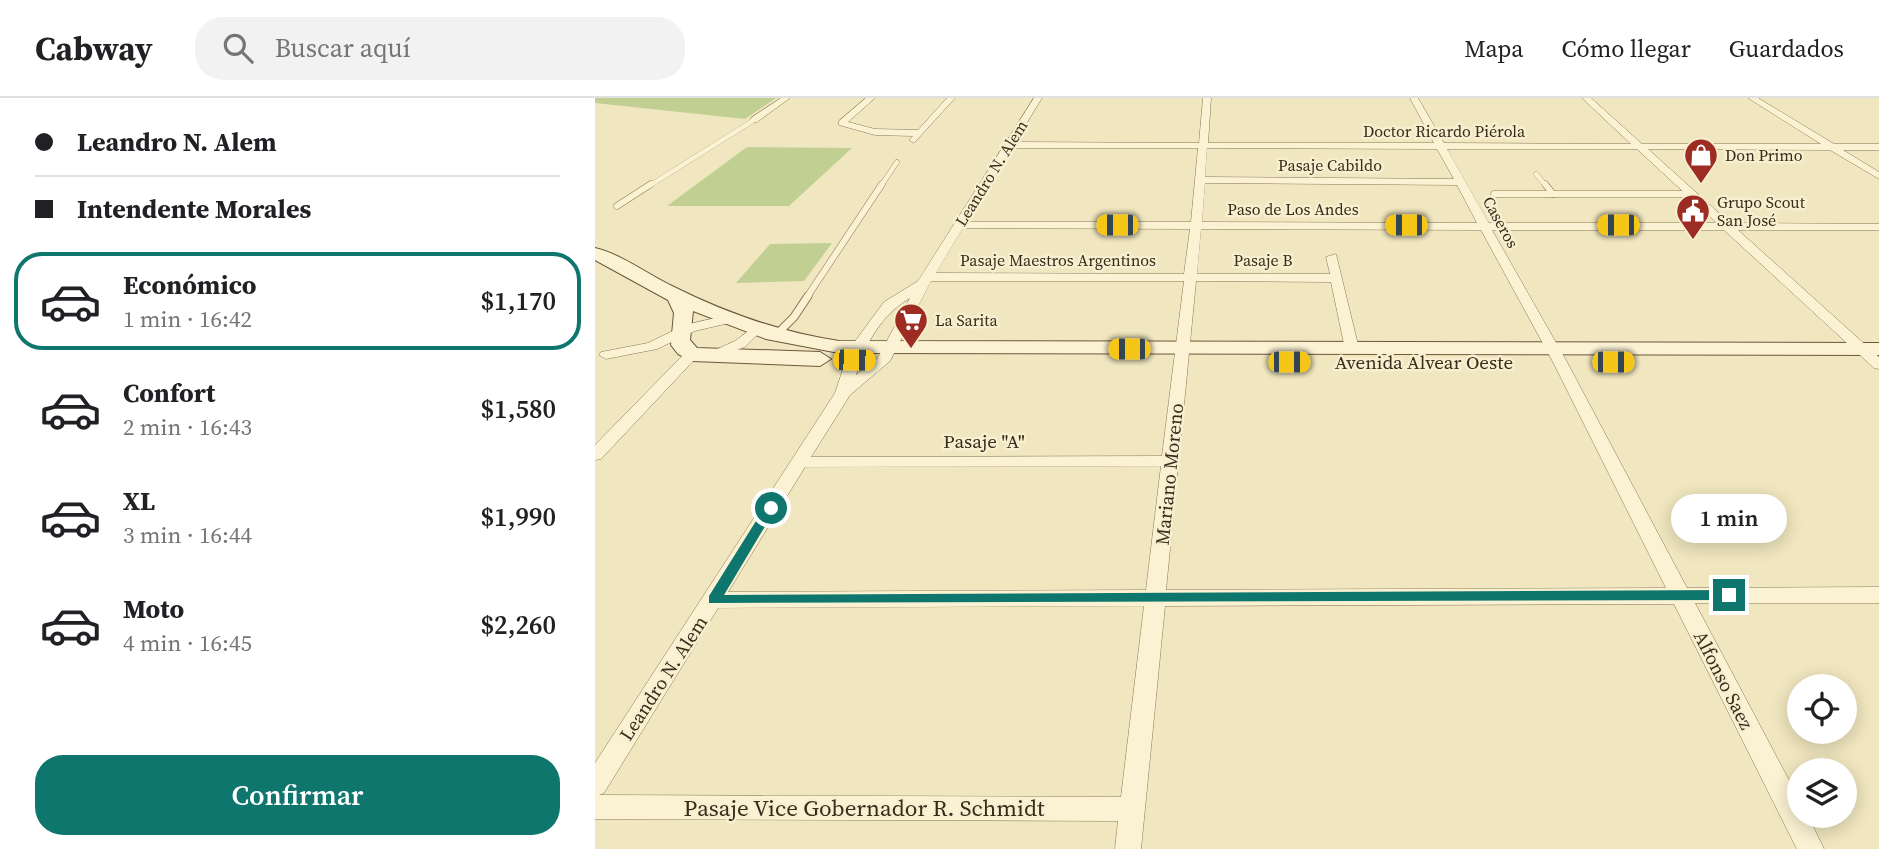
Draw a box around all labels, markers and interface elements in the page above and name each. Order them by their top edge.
search box [195,17,685,80]
text: Cabway [35,26,153,71]
icon: search [219,29,257,67]
text: Buscar aquí [275,30,410,66]
text: Mapa [1464,32,1523,65]
text: Cómo llegar [1561,32,1691,65]
text: Guardados [1729,32,1844,65]
street label: Leandro N. Alem [950,116,1032,230]
street label: Doctor Ricardo Piérola [1363,120,1526,142]
text: Leandro N. Alem [77,124,277,160]
shop icon: Don Primo [1682,136,1720,185]
place label: Don Primo [1725,144,1803,166]
street label: Pasaje Cabildo [1278,154,1382,176]
text: Intendente Morales [77,191,311,227]
place label: Grupo Scout San José [1717,191,1806,231]
street label: Caseros [1478,192,1524,252]
public building icon: Grupo Scout San José [1674,192,1712,241]
street label: Paso de Los Andes [1227,198,1359,220]
car [1097,215,1139,236]
car [1386,215,1428,236]
car [1598,215,1640,236]
street label: Pasaje Maestros Argentinos [960,249,1156,271]
street label: Pasaje B [1233,249,1293,271]
text: Económico [123,267,256,303]
icon: car [39,270,102,333]
text: $1,170 [481,283,556,319]
supermarket icon: La Sarita [892,301,930,350]
text: 1 min · 16:42 [123,303,252,335]
place label: La Sarita [935,309,998,331]
car [1109,339,1151,360]
car [833,349,876,371]
street label: Avenida Alvear Oeste [1335,349,1513,375]
car [1269,352,1311,373]
car [1593,352,1635,373]
text: Confort [123,375,215,411]
icon: car [39,378,102,441]
text: $1,580 [481,391,556,427]
street label: Mariano Moreno [1149,402,1189,546]
text: 2 min · 16:43 [123,411,252,443]
street label: Pasaje "A" [943,428,1025,454]
text: XL [123,483,155,519]
icon: car [39,486,102,549]
route start [755,492,787,524]
callout: 1 min [1671,494,1787,542]
text: $1,990 [481,499,556,535]
text: 1 min [1699,502,1759,534]
text: 3 min · 16:44 [123,519,252,551]
route end [1713,579,1745,611]
text: Moto [123,591,184,627]
icon: car [39,594,102,657]
text: $2,260 [481,607,556,643]
street label: Leandro N. Alem [613,611,713,745]
street label: Alfonso Saez [1688,626,1760,734]
text: 4 min · 16:45 [123,627,252,659]
map controls [1787,674,1857,828]
button: locate [1787,674,1857,744]
button: Confirmar [35,755,560,835]
button: layers [1787,758,1857,828]
street label: Pasaje Vice Gobernador R. Schmidt [684,792,1045,824]

